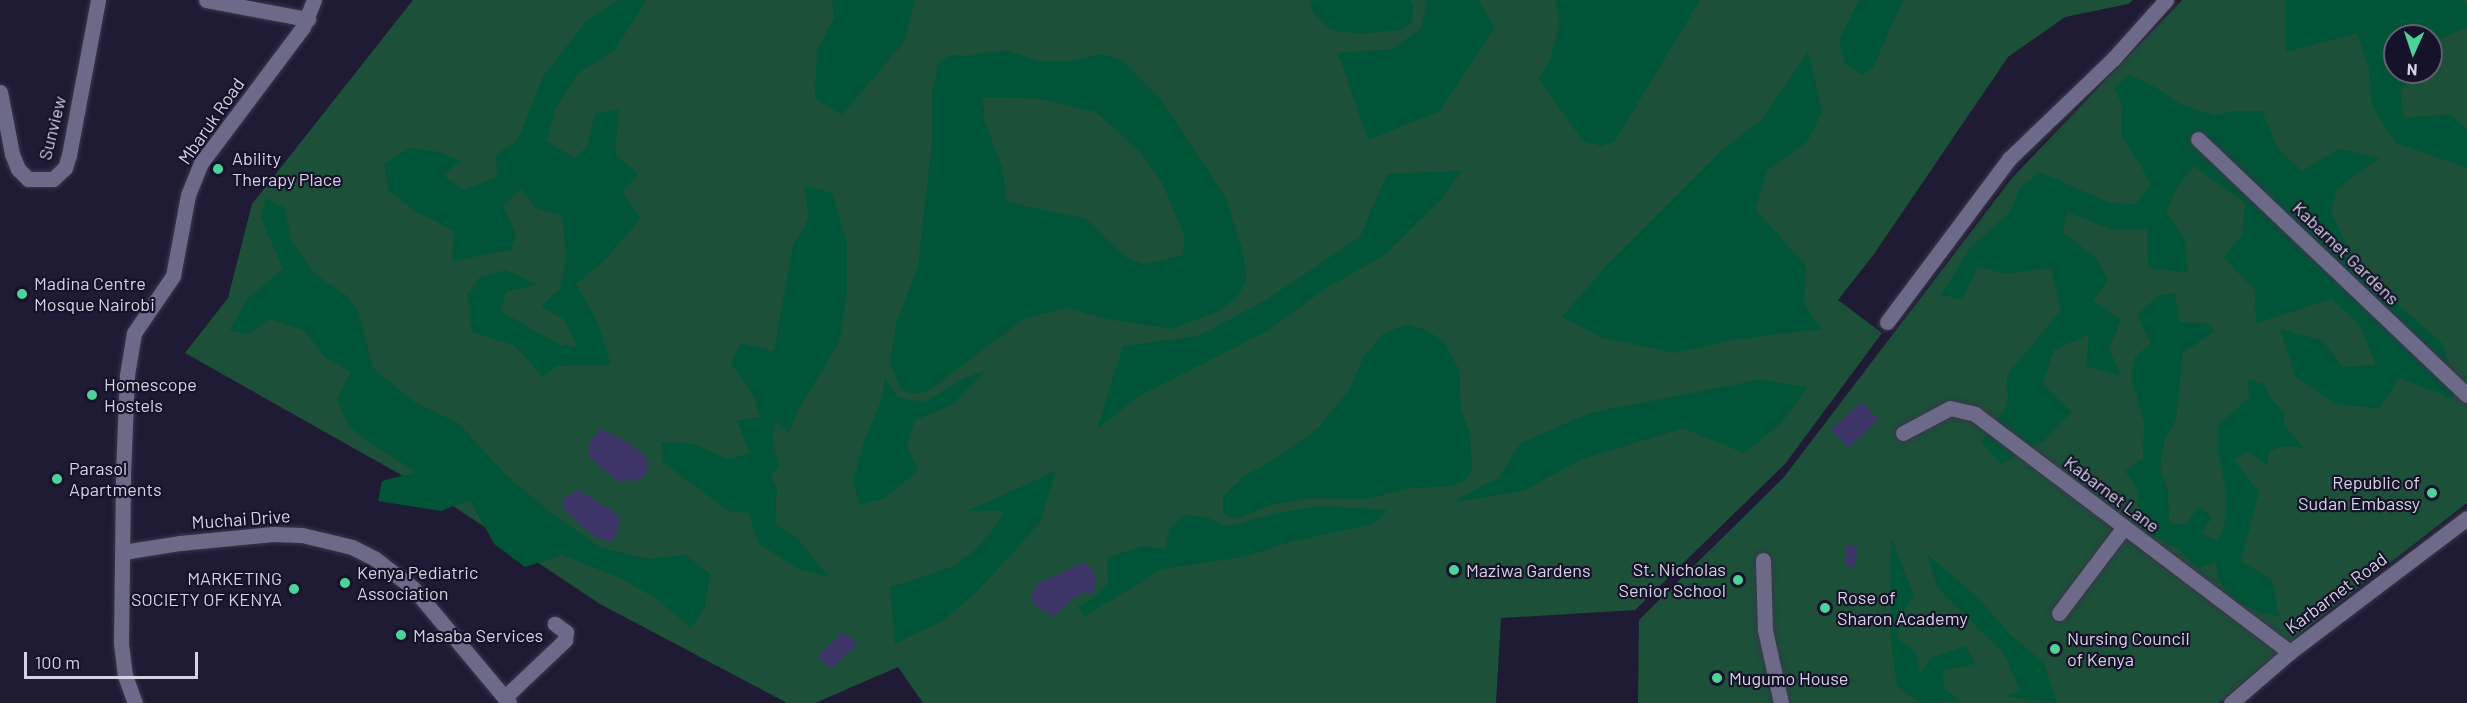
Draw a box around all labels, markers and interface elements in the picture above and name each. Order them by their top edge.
north arrow [2383,24,2443,84]
text: N [2406,61,2418,80]
street label: Mbaruk Road [173,74,249,168]
street label: Sunview [34,94,70,162]
place label: Ability Therapy Place [232,148,342,190]
marker: Ability Therapy Place [209,160,227,178]
street label: Kabarnet Gardens [2288,197,2404,309]
place label: Madina Centre Mosque Nairobi [34,273,155,316]
marker: Madina Centre Mosque Nairobi [15,287,29,301]
place label: Homescope Hostels [104,374,197,416]
marker: Homescope Hostels [85,388,99,402]
street label: Kabarnet Lane [2060,451,2164,537]
place label: Parasol Apartments [69,458,162,500]
marker: Parasol Apartments [50,472,64,486]
place label: Republic of Sudan Embassy [2298,472,2420,514]
marker: Republic of Sudan Embassy [2425,486,2439,500]
street label: Muchai Drive [191,505,291,533]
street label: Karbarnet Road [2281,548,2391,638]
place label: Maziwa Gardens [1466,559,1591,581]
place label: St. Nicholas Senior School [1618,559,1726,602]
place label: Kenya Pediatric Association [357,562,478,604]
marker: Maziwa Gardens [1447,563,1461,577]
place label: MARKETING SOCIETY OF KENYA [131,568,282,610]
marker: St. Nicholas Senior School [1731,573,1745,587]
marker: Kenya Pediatric Association [338,576,352,590]
marker: MARKETING SOCIETY OF KENYA [287,582,301,596]
place label: Rose of Sharon Academy [1837,587,1968,630]
marker: Rose of Sharon Academy [1818,601,1832,615]
place label: Masaba Services [413,624,543,646]
marker: Masaba Services [394,628,408,642]
place label: Nursing Council of Kenya [2067,628,2190,670]
scale bar [27,640,201,678]
marker: Nursing Council of Kenya [2048,642,2062,656]
text: 100 m [35,651,80,673]
place label: Mugumo House [1729,667,1848,689]
marker: Mugumo House [1710,671,1724,685]

